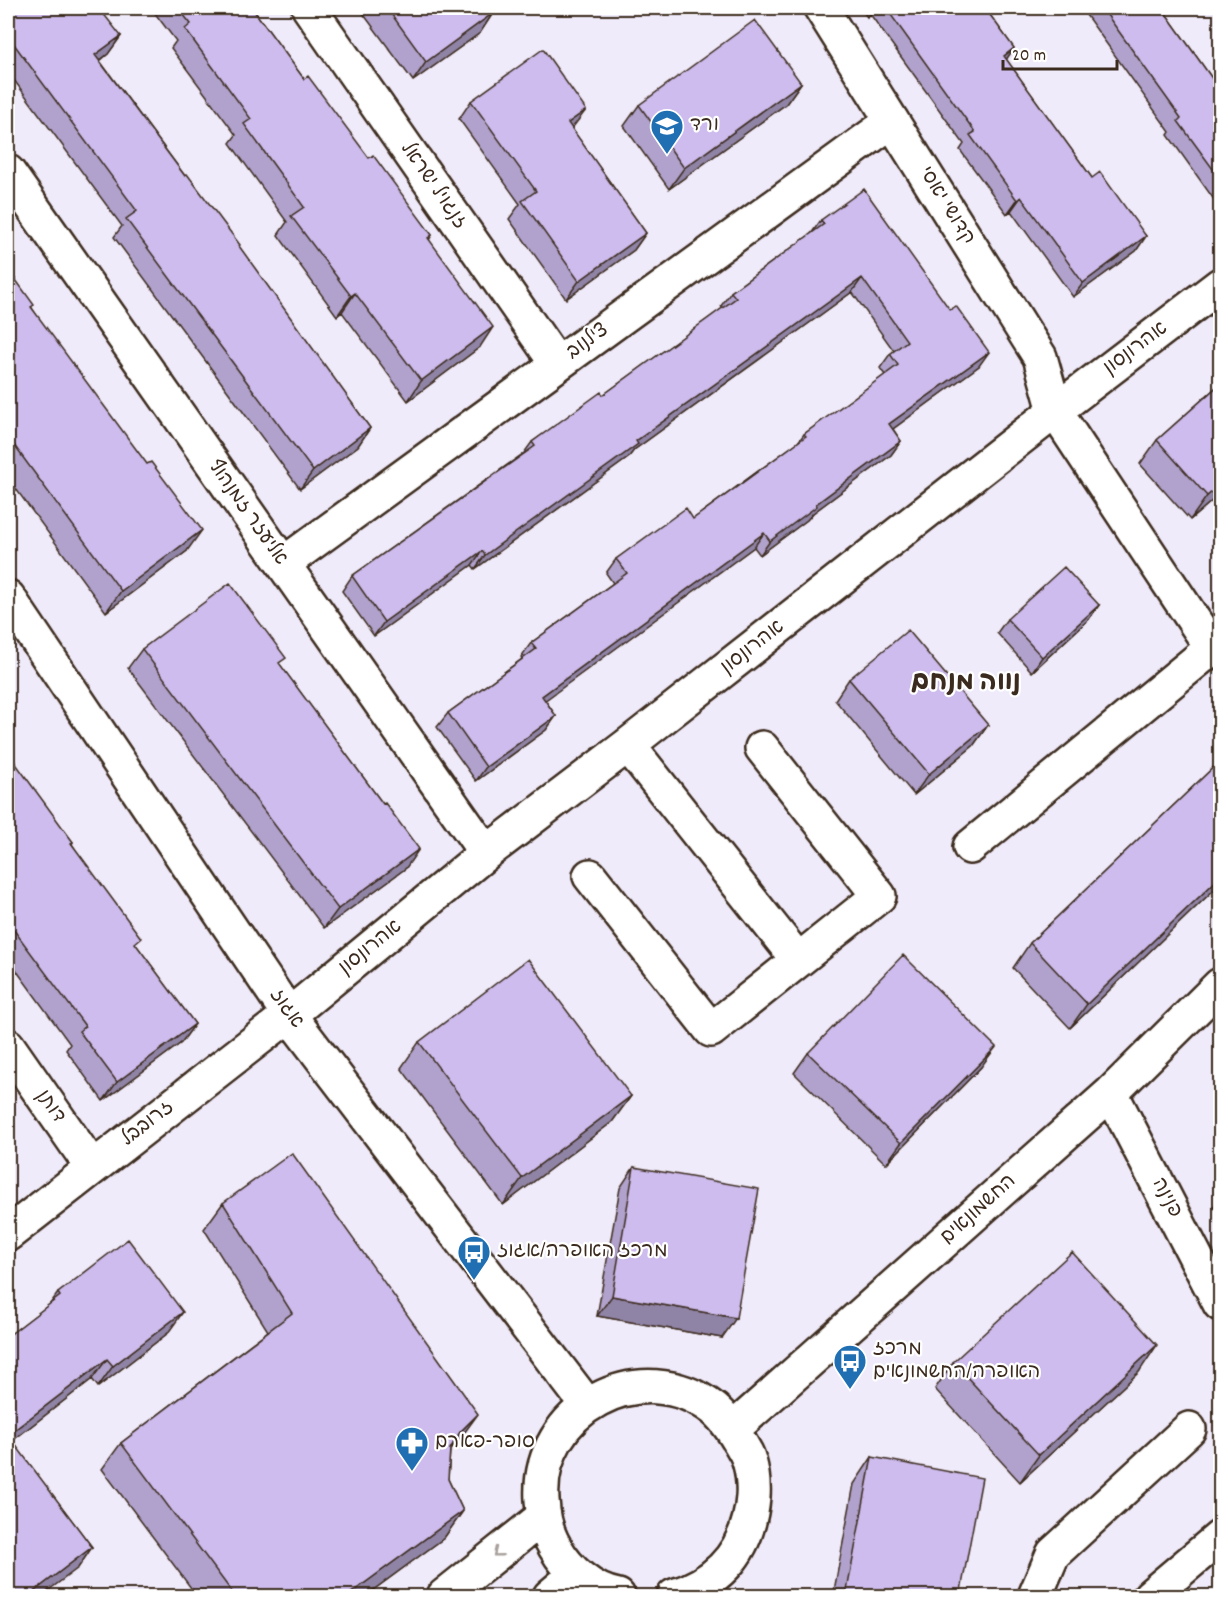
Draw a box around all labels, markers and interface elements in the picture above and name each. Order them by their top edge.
scale bar [1003,33,1117,71]
text: 20 m [1012,44,1046,69]
school or university icon: ורד [649,108,685,155]
place label: ורד [690,112,719,140]
street label: זנגויל ישראל [393,137,473,235]
street label: קדושי יאסי [911,161,981,251]
street label: אהרונסון [1098,315,1174,383]
street label: צ'לנוב [561,317,615,367]
street label: אליעזר זמנהוף [200,455,294,571]
street label: אהרונסון [715,614,791,682]
district label: נווה מנחם [911,665,1021,702]
street label: אהרונסון [333,914,409,982]
street label: אגוז [262,983,310,1035]
street label: דותן [28,1085,72,1129]
street label: זרובבל [116,1094,180,1154]
street label: החשמונאים [935,1168,1023,1252]
street label: פנינה [1144,1173,1188,1223]
bus stop icon: מרכז האופרה/אגוז [456,1234,492,1281]
place label: מרכז האופרה/אגוז [497,1238,668,1266]
place label: מרכז האופרה/החשמונאים [873,1336,1040,1387]
bus stop icon: מרכז האופרה/החשמונאים [832,1343,868,1390]
pharmacy icon: סופר-פארם [394,1425,430,1472]
place label: סופר-פארם [435,1429,535,1457]
one-way arrow [493,1546,504,1557]

